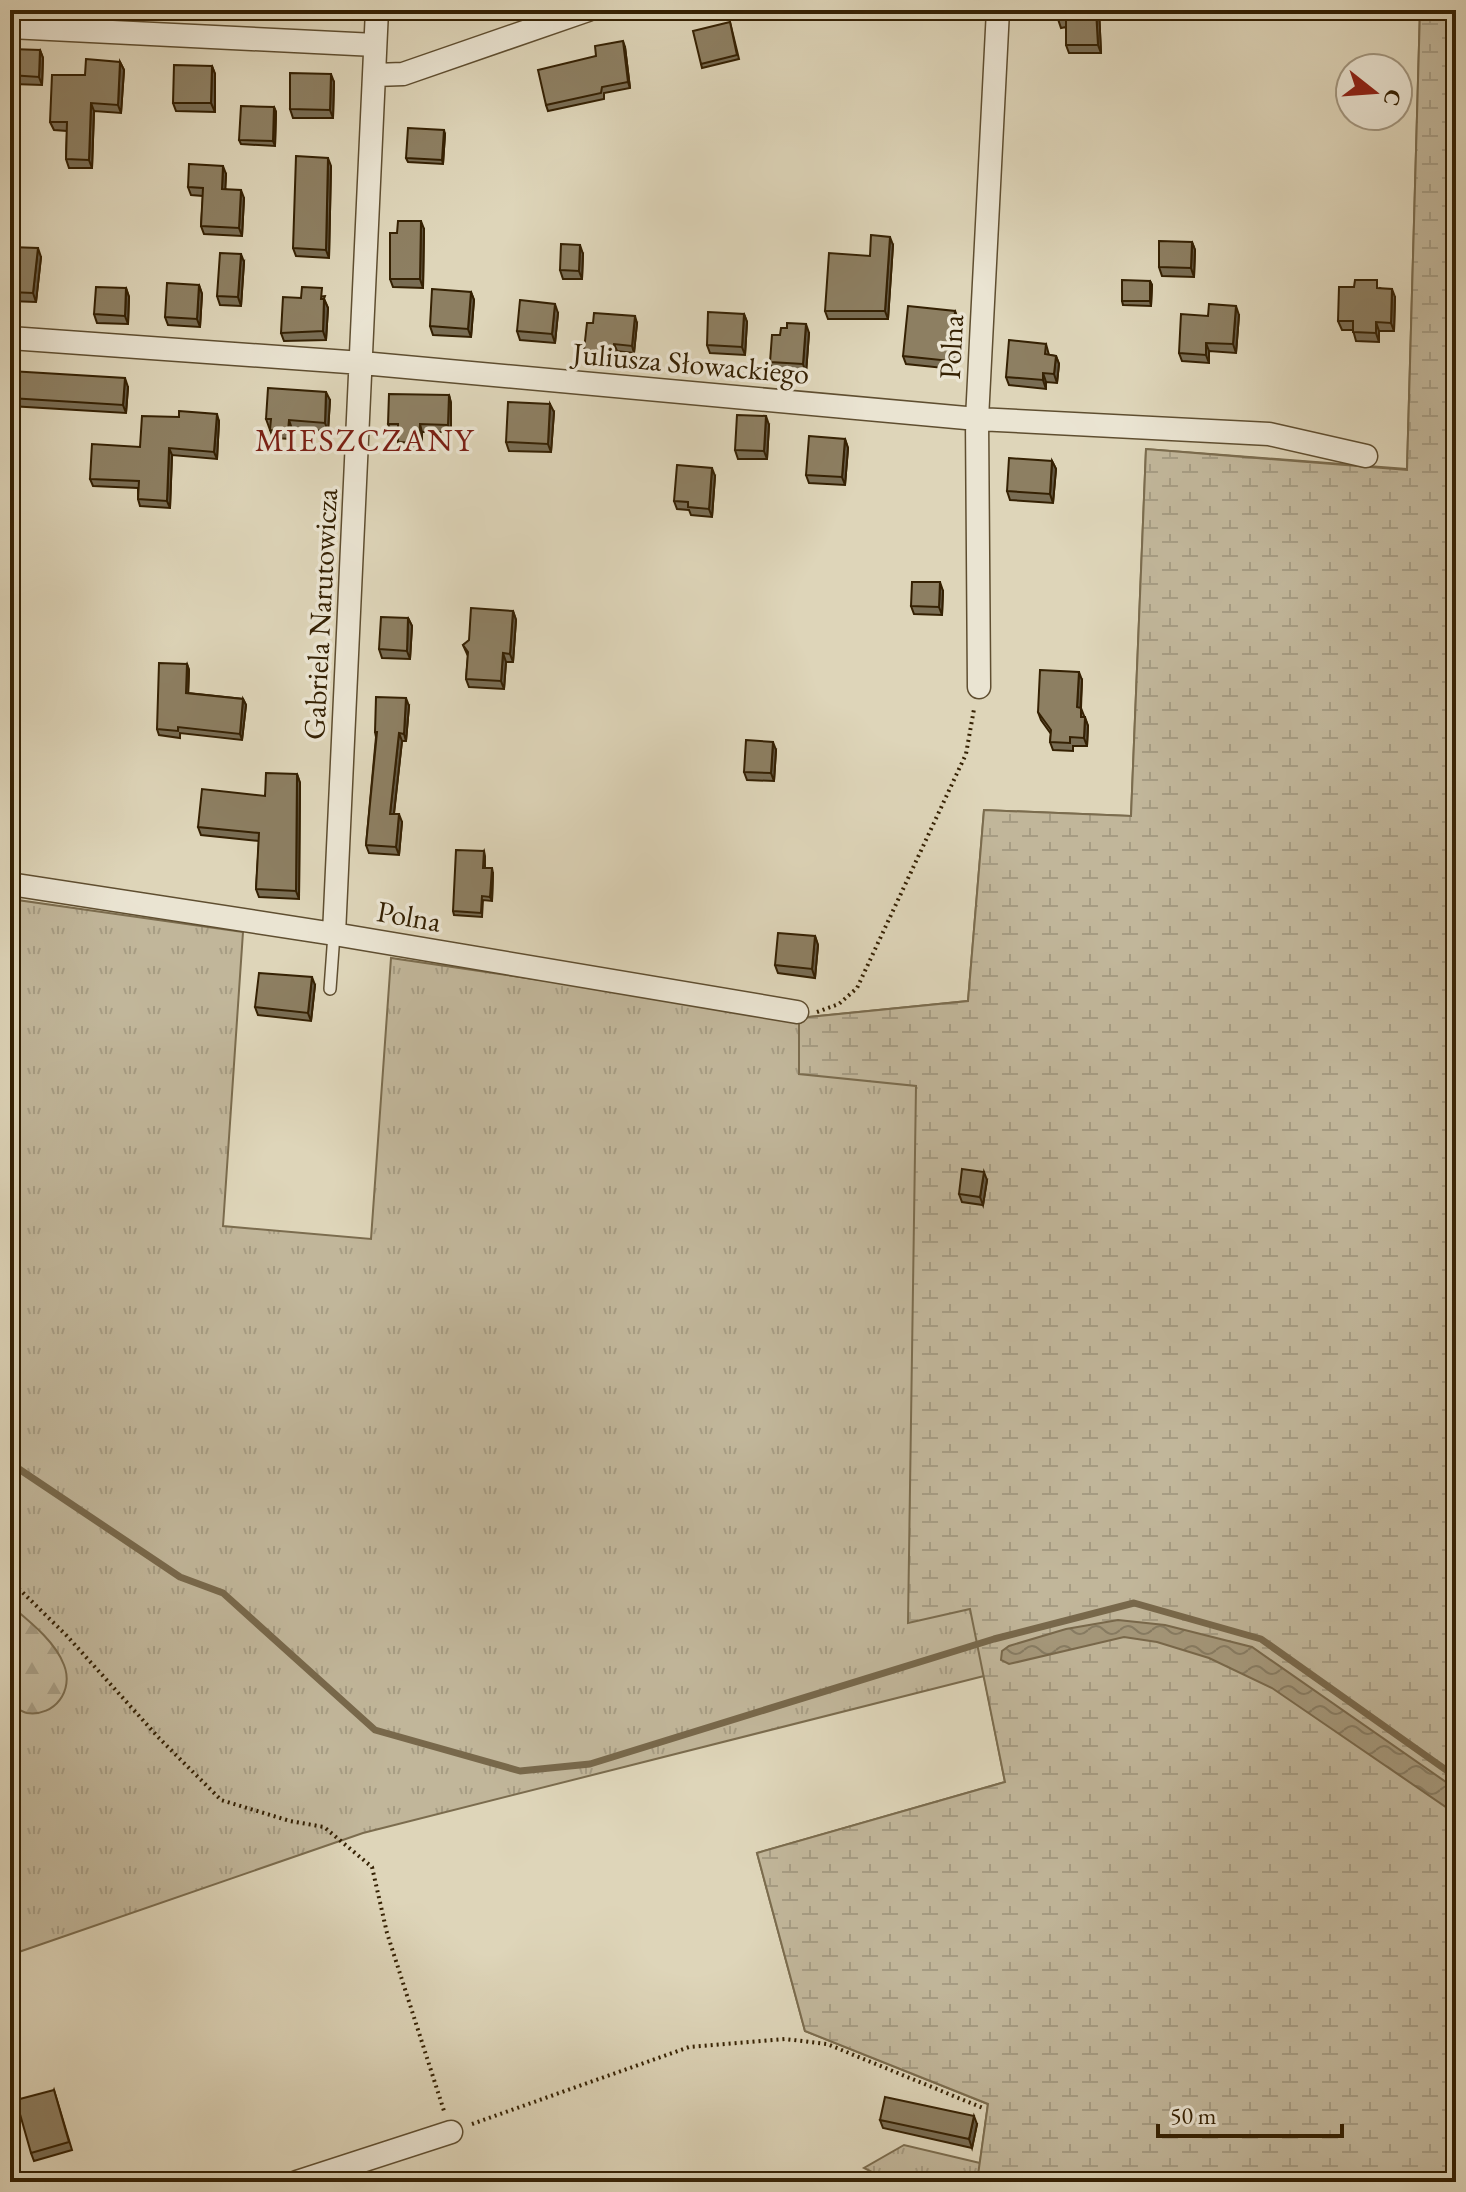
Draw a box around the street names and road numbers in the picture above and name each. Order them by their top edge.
street label: Polna [930,314,972,380]
street label: Juliusza Słowackiego [568,333,811,393]
street label: Gabriela Narutowicza [294,487,346,741]
street label: Polna [374,891,444,941]

